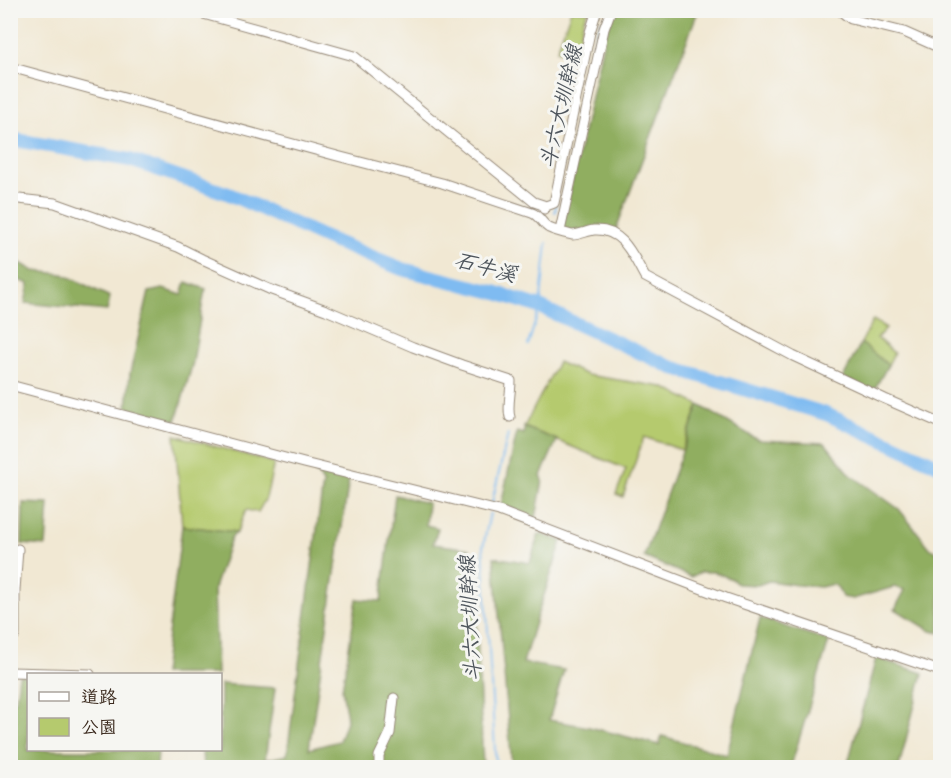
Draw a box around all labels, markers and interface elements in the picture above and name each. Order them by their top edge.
water label: 斗六大圳幹線 [535,41,593,172]
water label: 石牛溪 [451,247,520,293]
water label: 斗六大圳幹線 [455,553,491,682]
legend [27,673,222,751]
text: 道路 [81,687,117,712]
text: 公園 [81,717,117,742]

